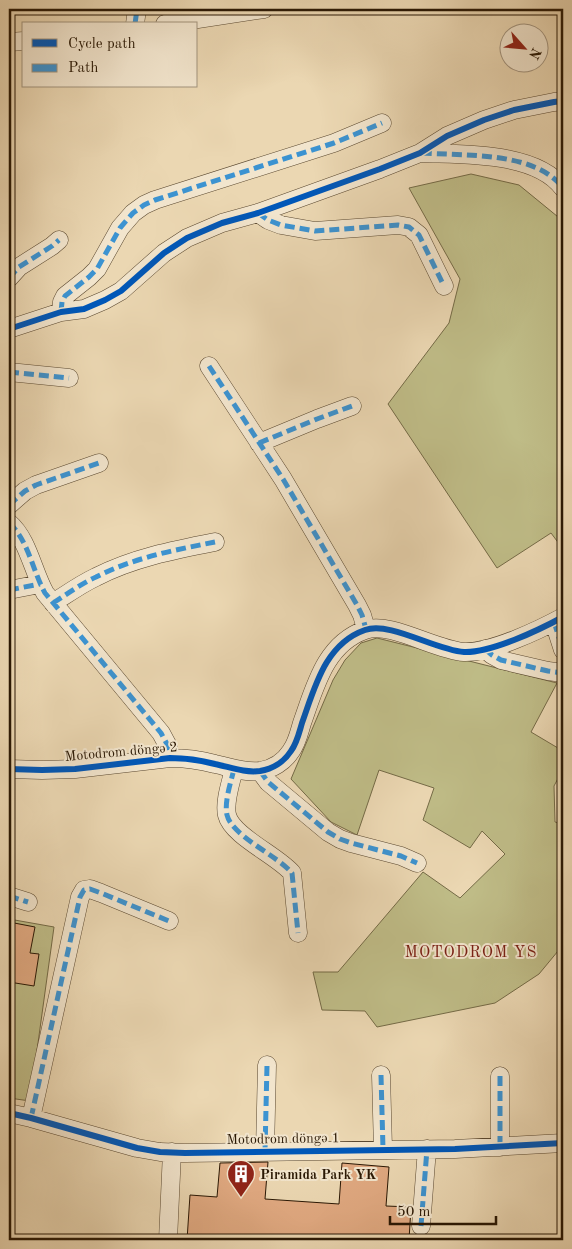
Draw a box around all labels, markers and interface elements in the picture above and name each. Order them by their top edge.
legend [22,22,198,88]
north arrow [500,22,550,72]
text: Cycle path [68,37,136,52]
text: N [526,46,543,62]
text: Path [68,61,98,76]
street label: Motodrom döngə 2 [64,740,178,764]
district label: MOTODROM YS [405,945,537,961]
street label: Motodrom döngə 1 [226,1131,340,1147]
building icon: Piramida Park YK [226,1159,256,1198]
place label: Piramida Park YK [260,1168,377,1182]
scale bar [390,1194,496,1226]
text: 50 m [397,1205,431,1220]

